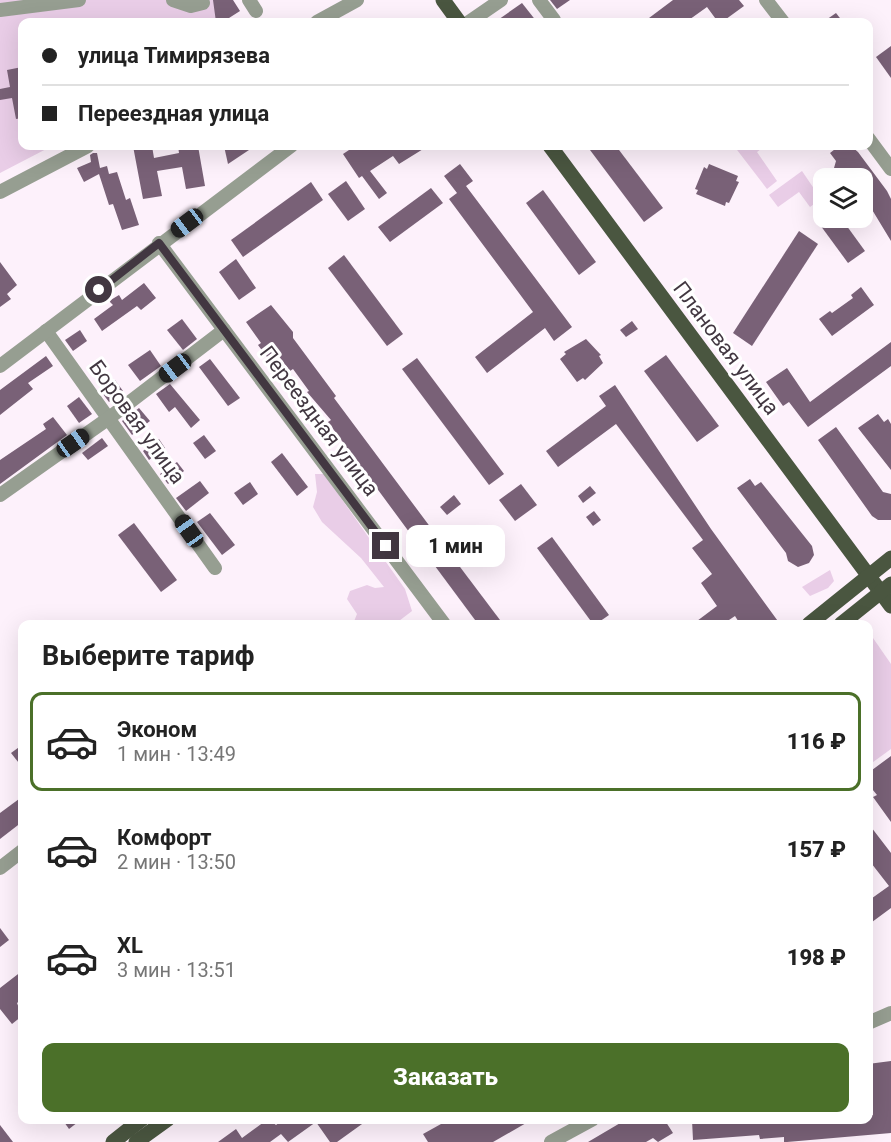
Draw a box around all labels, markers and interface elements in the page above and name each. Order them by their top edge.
text: улица Тимирязева [78,43,270,68]
text: Переездная улица [78,101,269,126]
map controls [813,168,873,228]
button: layers [813,168,873,228]
car [167,205,207,241]
route start [85,276,112,303]
street label: Плановая улица [668,277,784,419]
street label: Переездная улица [255,341,383,501]
car [155,350,195,386]
street label: Боровая улица [84,356,190,488]
car [53,425,93,461]
car [171,511,207,551]
callout: 1 мин [407,525,506,567]
route end [372,532,399,559]
text: 1 мин [428,534,483,558]
text: Выберите тариф [42,640,254,672]
icon: car [45,715,99,769]
text: Эконом [117,717,197,742]
text: 116 ₽ [787,729,846,754]
text: 1 мин · 13:49 [117,742,236,766]
icon: car [45,823,99,877]
text: Комфорт [117,825,212,850]
text: 157 ₽ [787,837,846,862]
text: 2 мин · 13:50 [117,850,236,874]
icon: car [45,931,99,985]
text: XL [117,933,143,958]
text: 198 ₽ [787,945,846,970]
text: 3 мин · 13:51 [117,958,236,982]
button: Заказать [42,1043,849,1112]

